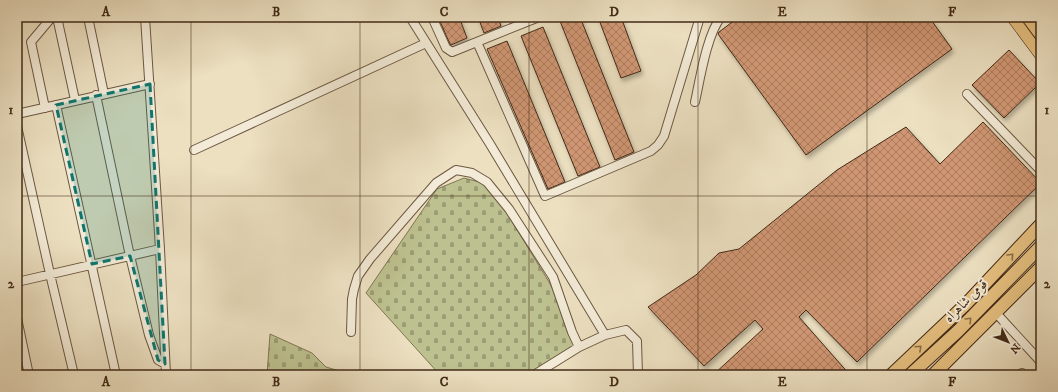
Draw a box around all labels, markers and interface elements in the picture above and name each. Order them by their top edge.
text: A [101,4,111,20]
text: B [272,4,280,20]
text: C [440,4,449,20]
text: D [609,4,619,20]
text: E [777,4,787,20]
text: F [948,4,957,20]
text: 1 [9,102,14,118]
text: 1 [1045,102,1050,118]
one-way arrow [1007,253,1014,261]
street label: قومی شاہراہ [940,275,992,327]
text: 2 [8,276,15,292]
text: 2 [1044,276,1051,292]
one-way arrow [964,317,972,325]
north arrow [988,322,1028,362]
text: N [1006,340,1023,356]
one-way arrow [914,345,922,353]
text: A [101,374,111,390]
text: B [272,374,280,390]
text: C [440,374,449,390]
text: D [609,374,619,390]
text: E [777,374,787,390]
text: F [948,374,957,390]

